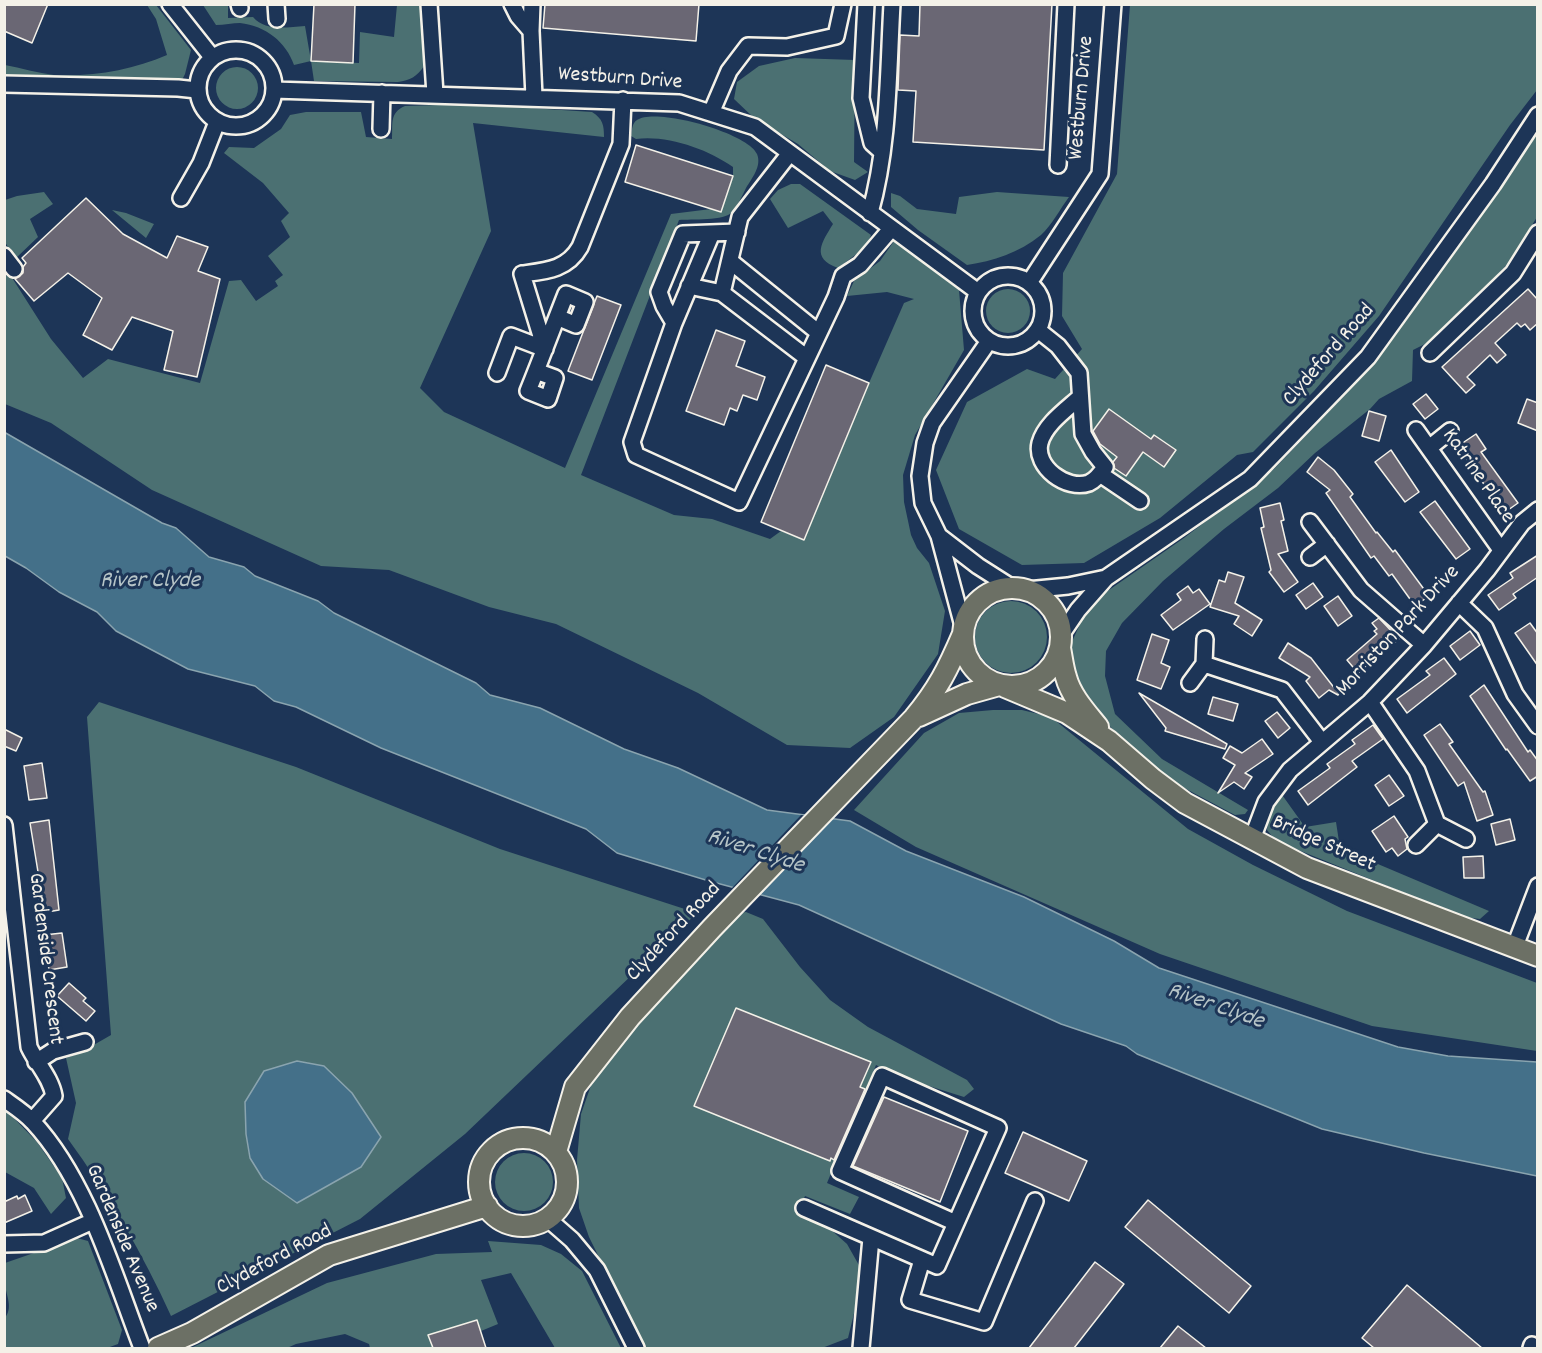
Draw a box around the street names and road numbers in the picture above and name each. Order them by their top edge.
street label: Westburn Drive [1064,35,1102,161]
street label: Westburn Drive [557,62,683,98]
street label: Clydeford Road [1278,299,1382,413]
street label: Katrine Place [1435,424,1519,530]
street label: Morriston Park Drive [1331,561,1467,703]
street label: Bridge Street [1267,810,1379,880]
street label: Gardenside Crescent [20,872,68,1046]
street label: Clydeford Road [622,877,728,989]
street label: Gardenside Avenue [78,1161,164,1317]
street label: Clydeford Road [213,1219,337,1303]

